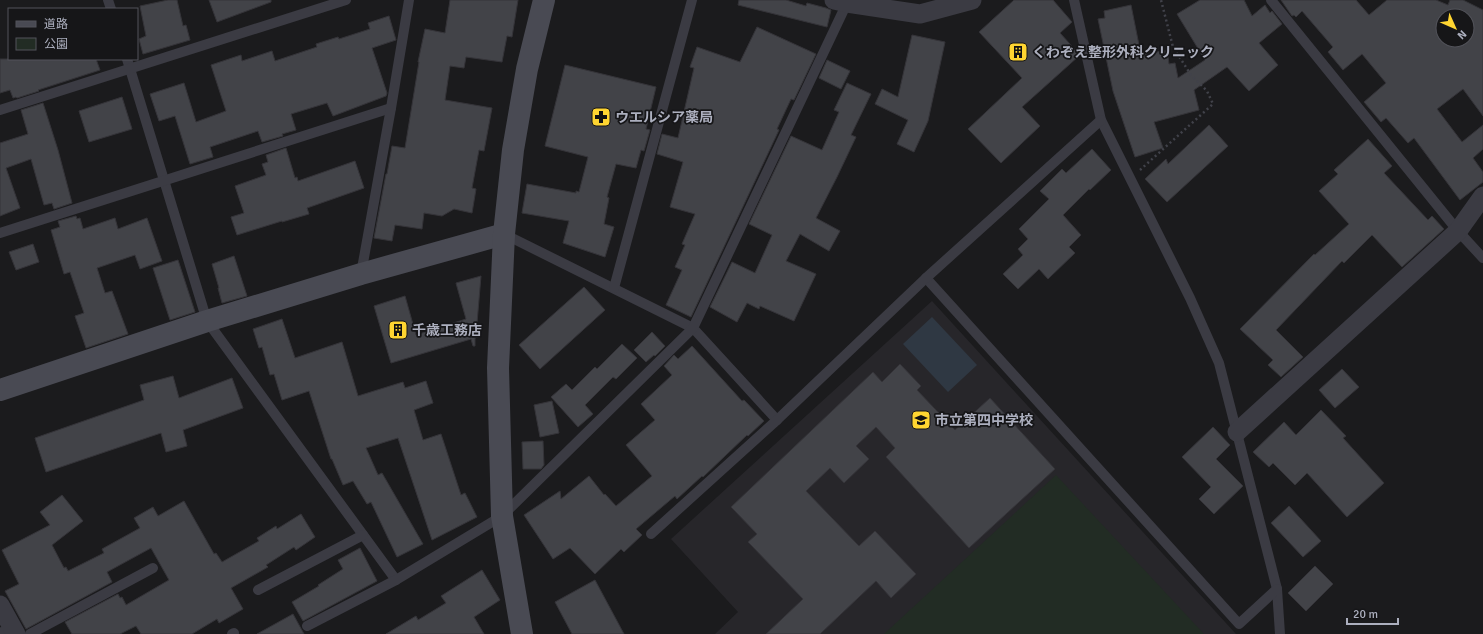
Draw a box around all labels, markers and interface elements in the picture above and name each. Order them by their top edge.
legend [8,8,138,60]
north arrow [1435,8,1475,48]
text: 道路 [44,17,68,32]
text: N [1454,27,1469,42]
text: 公園 [44,37,68,52]
building icon: くわぞえ整形外科クリニック [1007,41,1029,63]
place label: くわぞえ整形外科クリニック [1032,44,1214,61]
pharmacy icon: ウエルシア薬局 [590,106,612,128]
place label: ウエルシア薬局 [615,109,713,126]
building icon: 千歳工務店 [387,319,409,341]
place label: 千歳工務店 [412,322,482,339]
school or university icon: 市立第四中学校 [910,409,932,431]
place label: 市立第四中学校 [935,412,1033,429]
scale bar [1347,600,1398,626]
text: 20 m [1353,607,1378,622]

